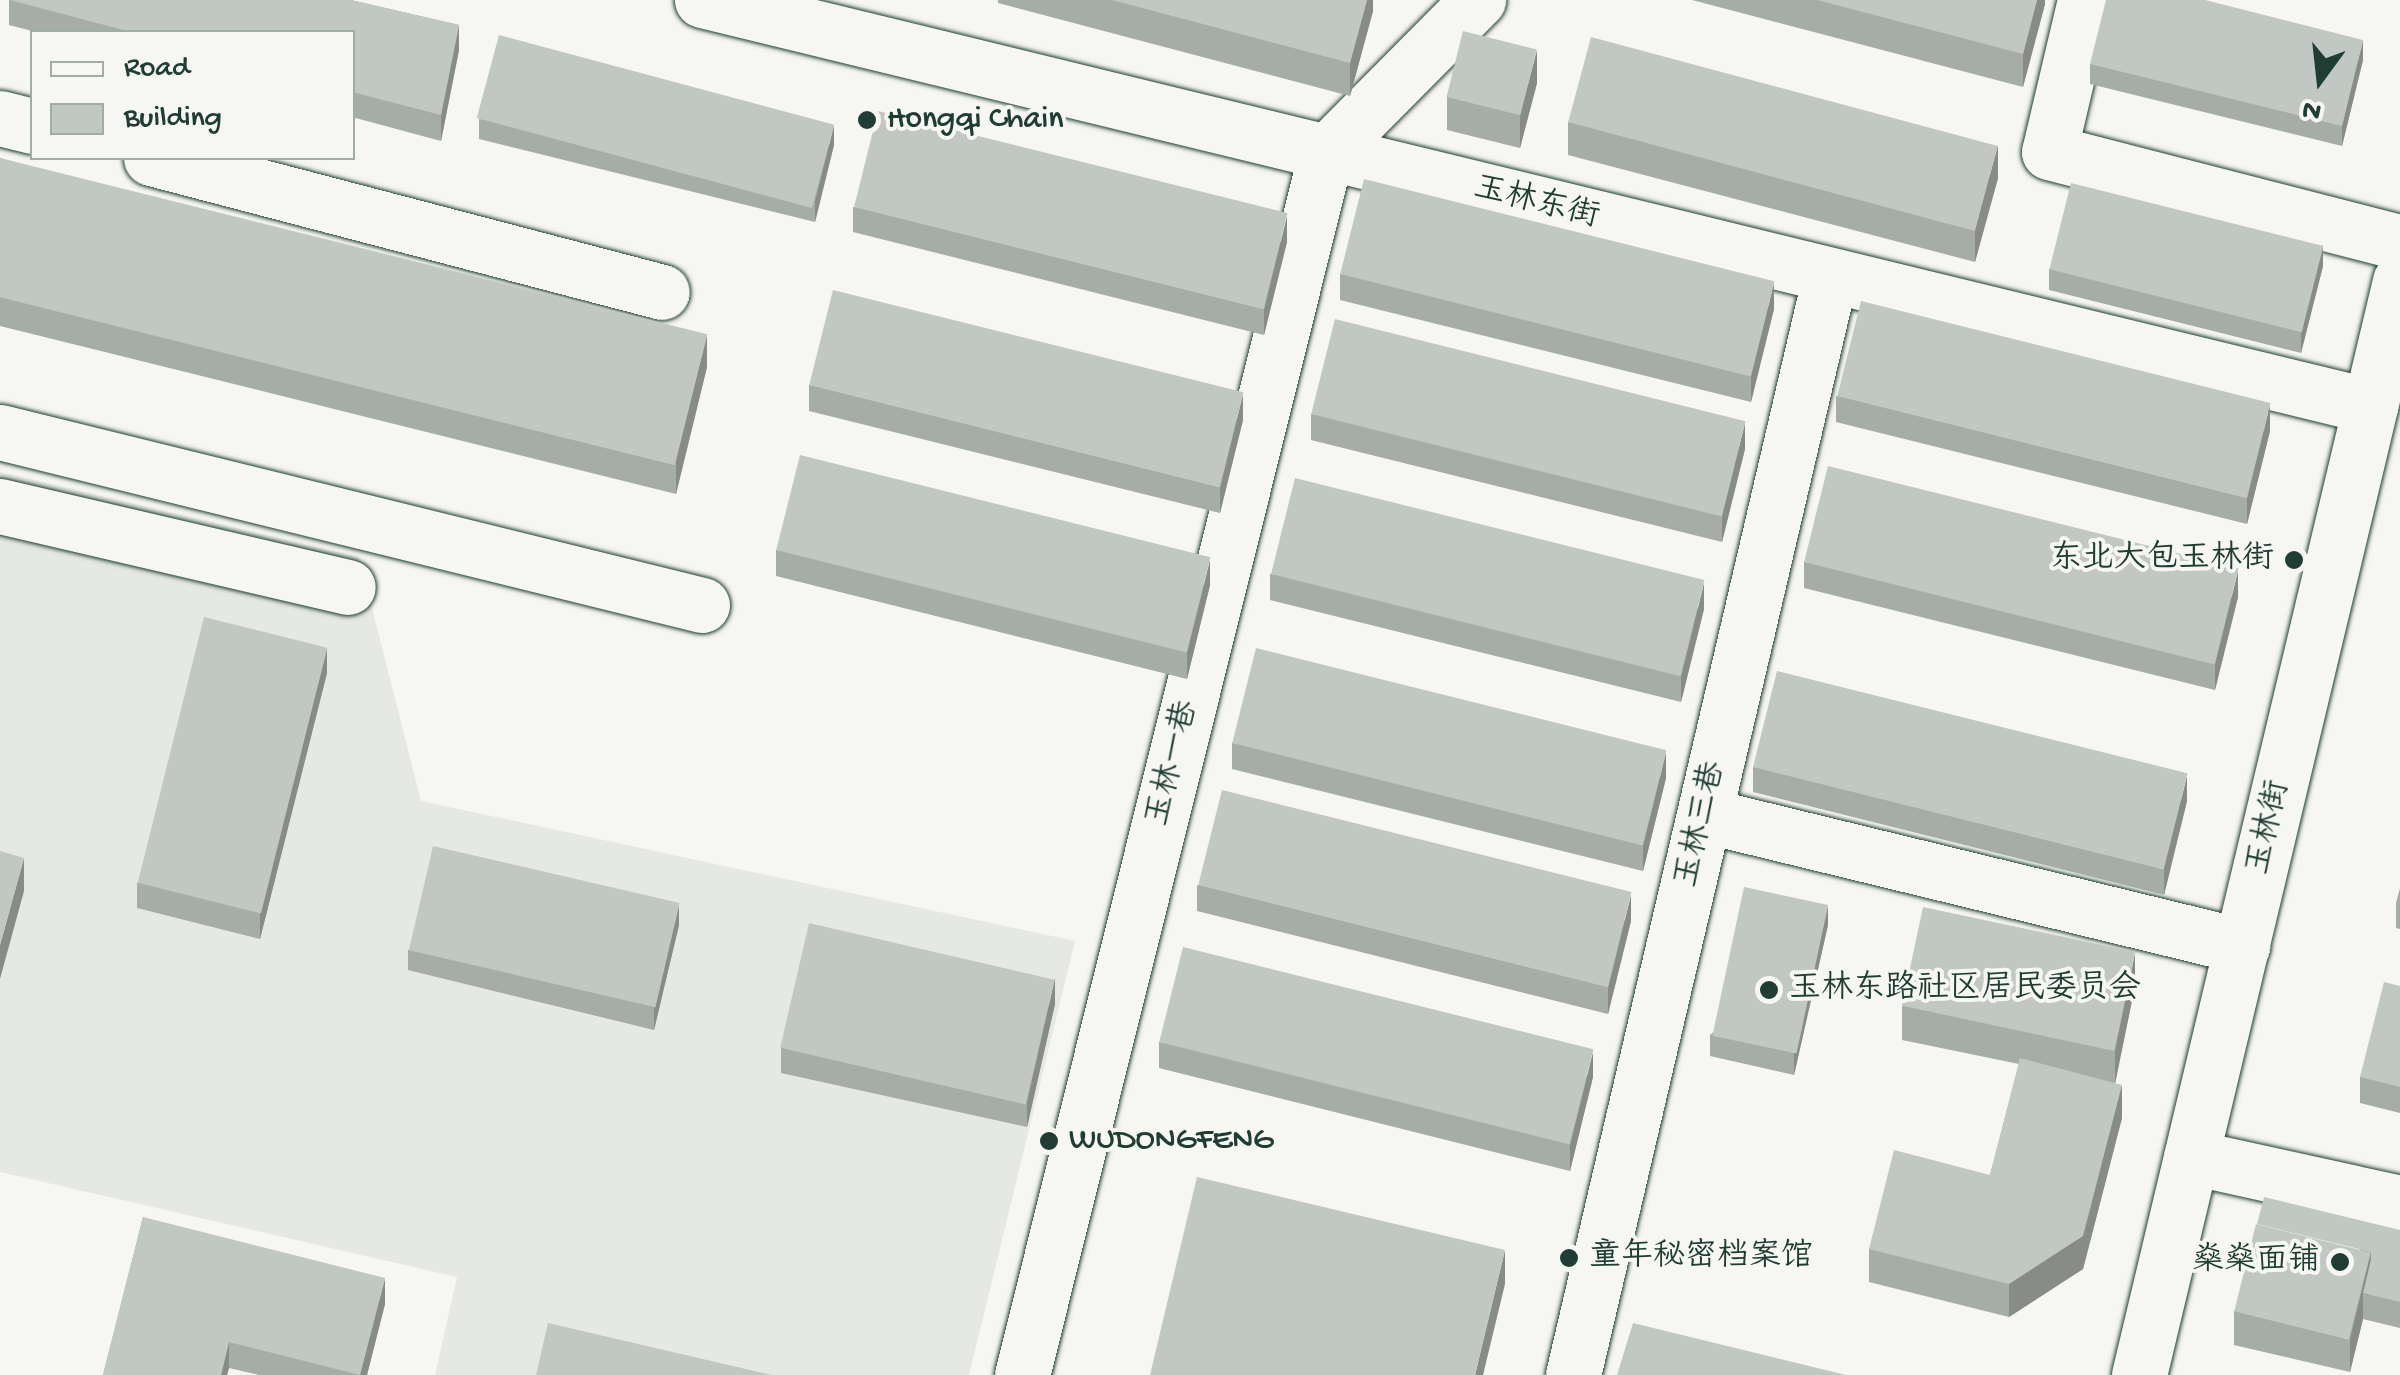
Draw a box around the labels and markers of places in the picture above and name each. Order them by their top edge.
place label: Hongqi Chain [887,101,1063,139]
marker: Hongqi Chain [856,109,878,131]
place label: 东北大包玉林街 [2050,541,2274,579]
marker: 东北大包玉林街 [2283,549,2305,571]
place label: 玉林东路社区居民委员会 [1789,971,2141,1009]
marker: 玉林东路社区居民委员会 [1758,979,1780,1001]
place label: WUDONGFENG [1069,1122,1273,1160]
marker: WUDONGFENG [1038,1130,1060,1152]
place label: 童年秘密档案馆 [1589,1239,1813,1277]
place label: 燊燊面铺 [2192,1243,2320,1281]
marker: 童年秘密档案馆 [1558,1247,1580,1269]
marker: 燊燊面铺 [2329,1251,2351,1273]

